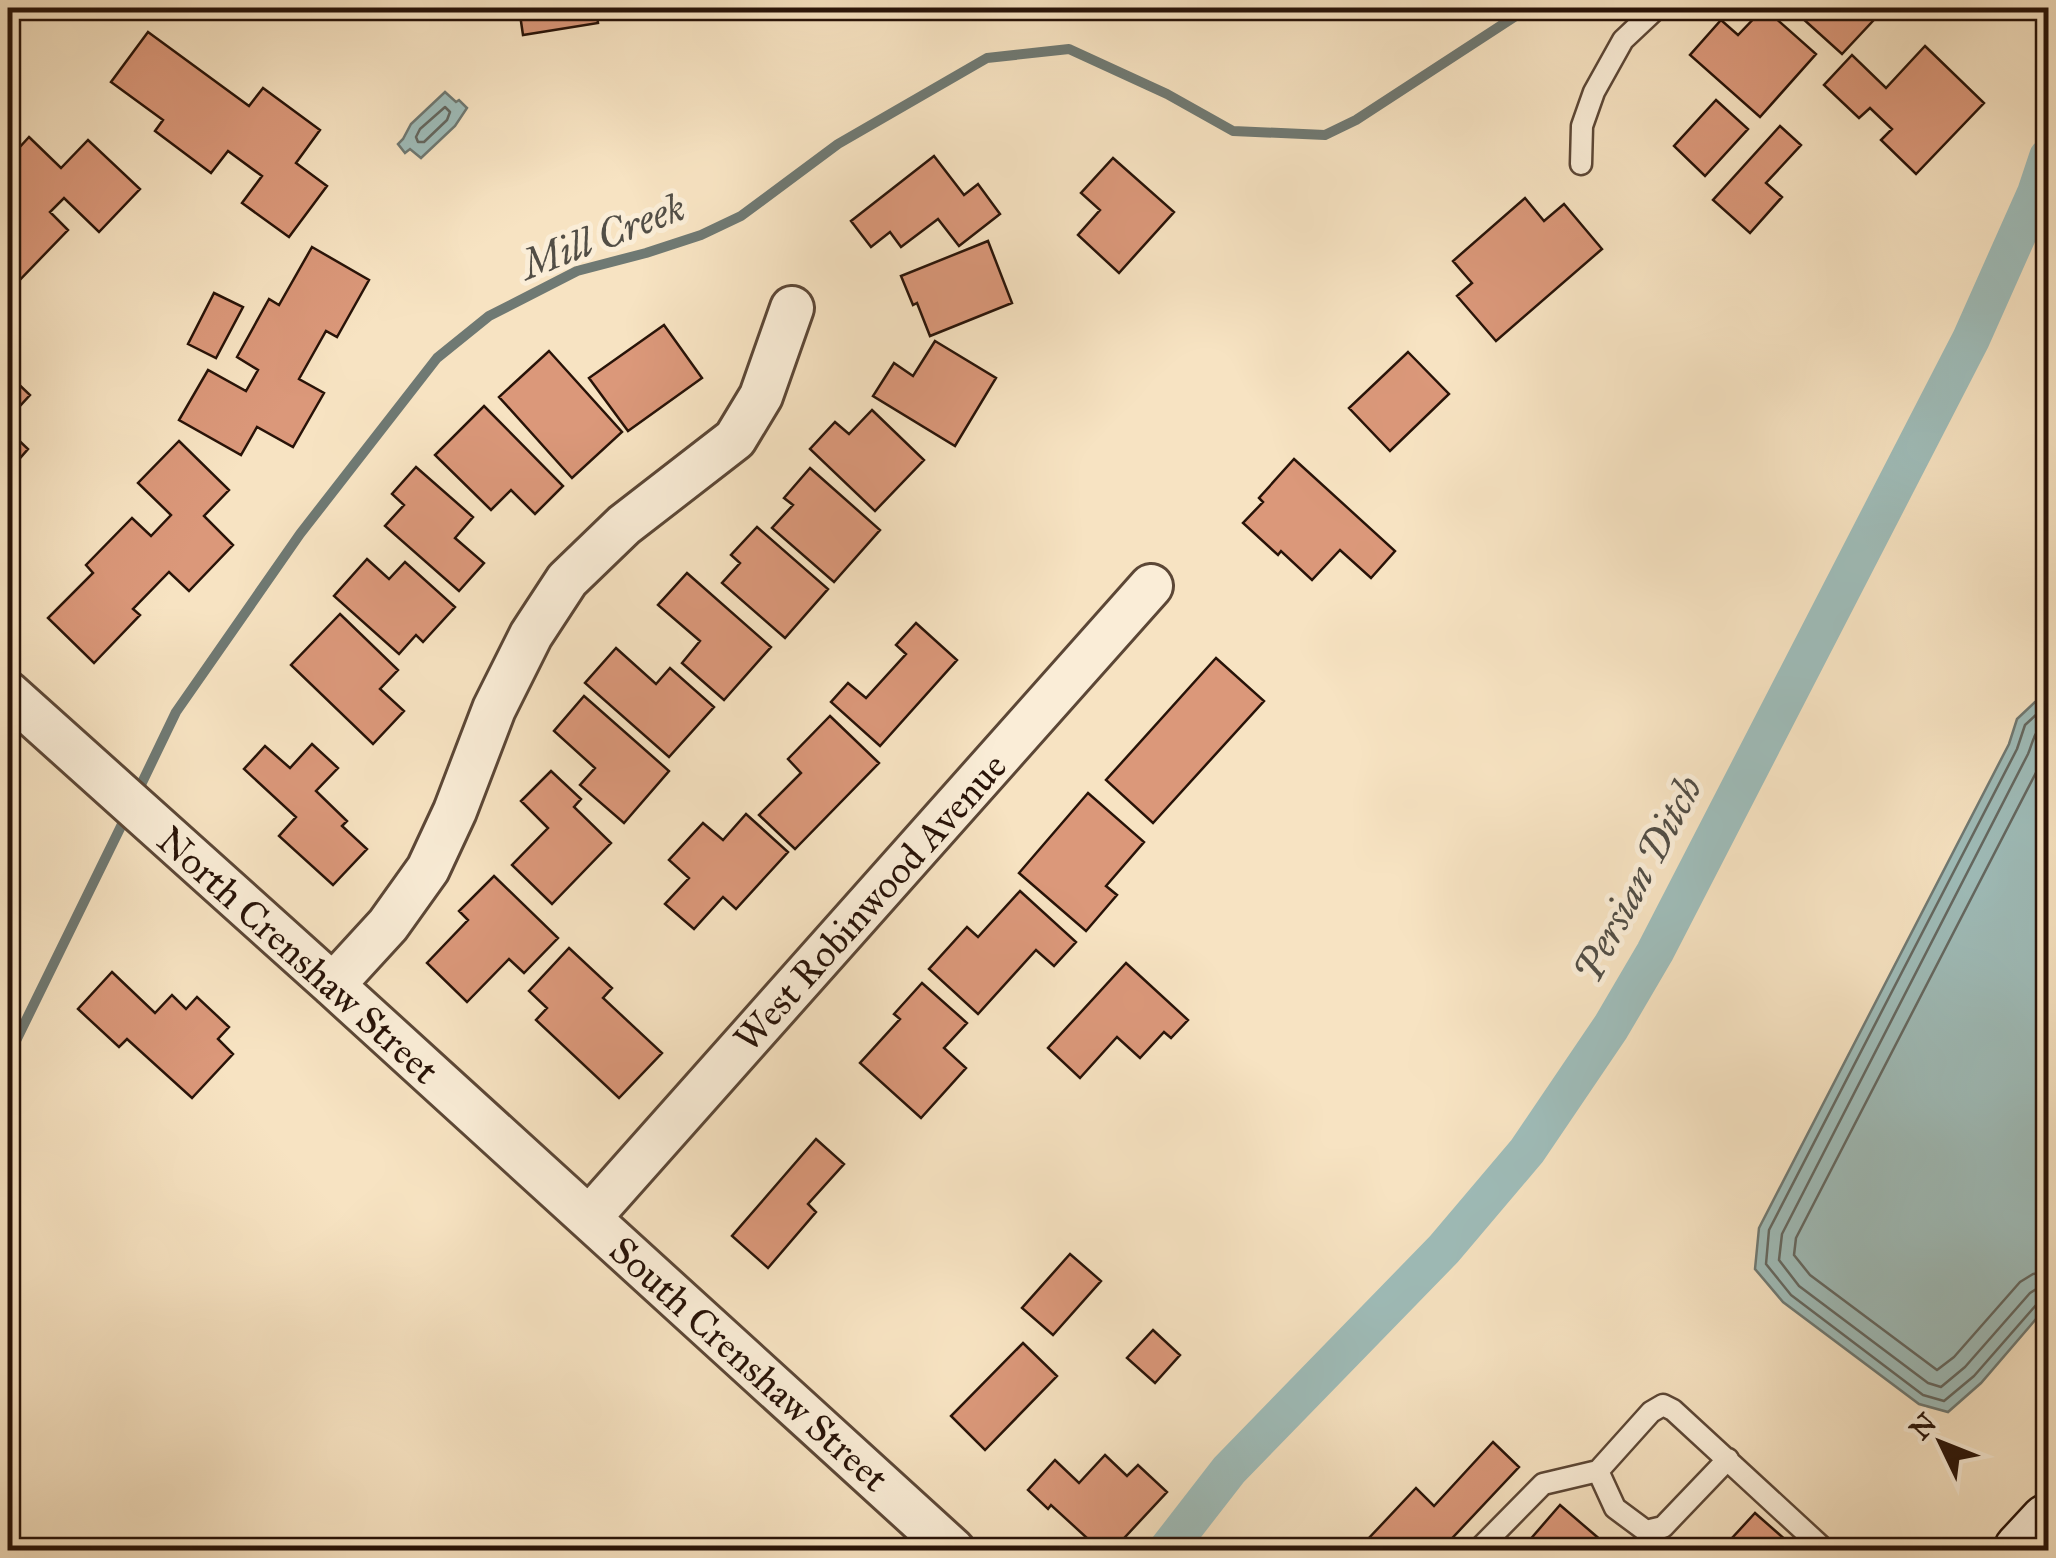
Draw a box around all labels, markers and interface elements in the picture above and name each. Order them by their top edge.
water label: Mill Creek [510,182,692,291]
street label: West Robinwood Avenue [724,743,1016,1061]
water label: Persian Ditch [1563,767,1713,991]
street label: North Crenshaw Street [148,817,448,1093]
street label: South Crenshaw Street [600,1227,898,1501]
north arrow [1891,1393,1991,1493]
text: N [1902,1405,1944,1447]

